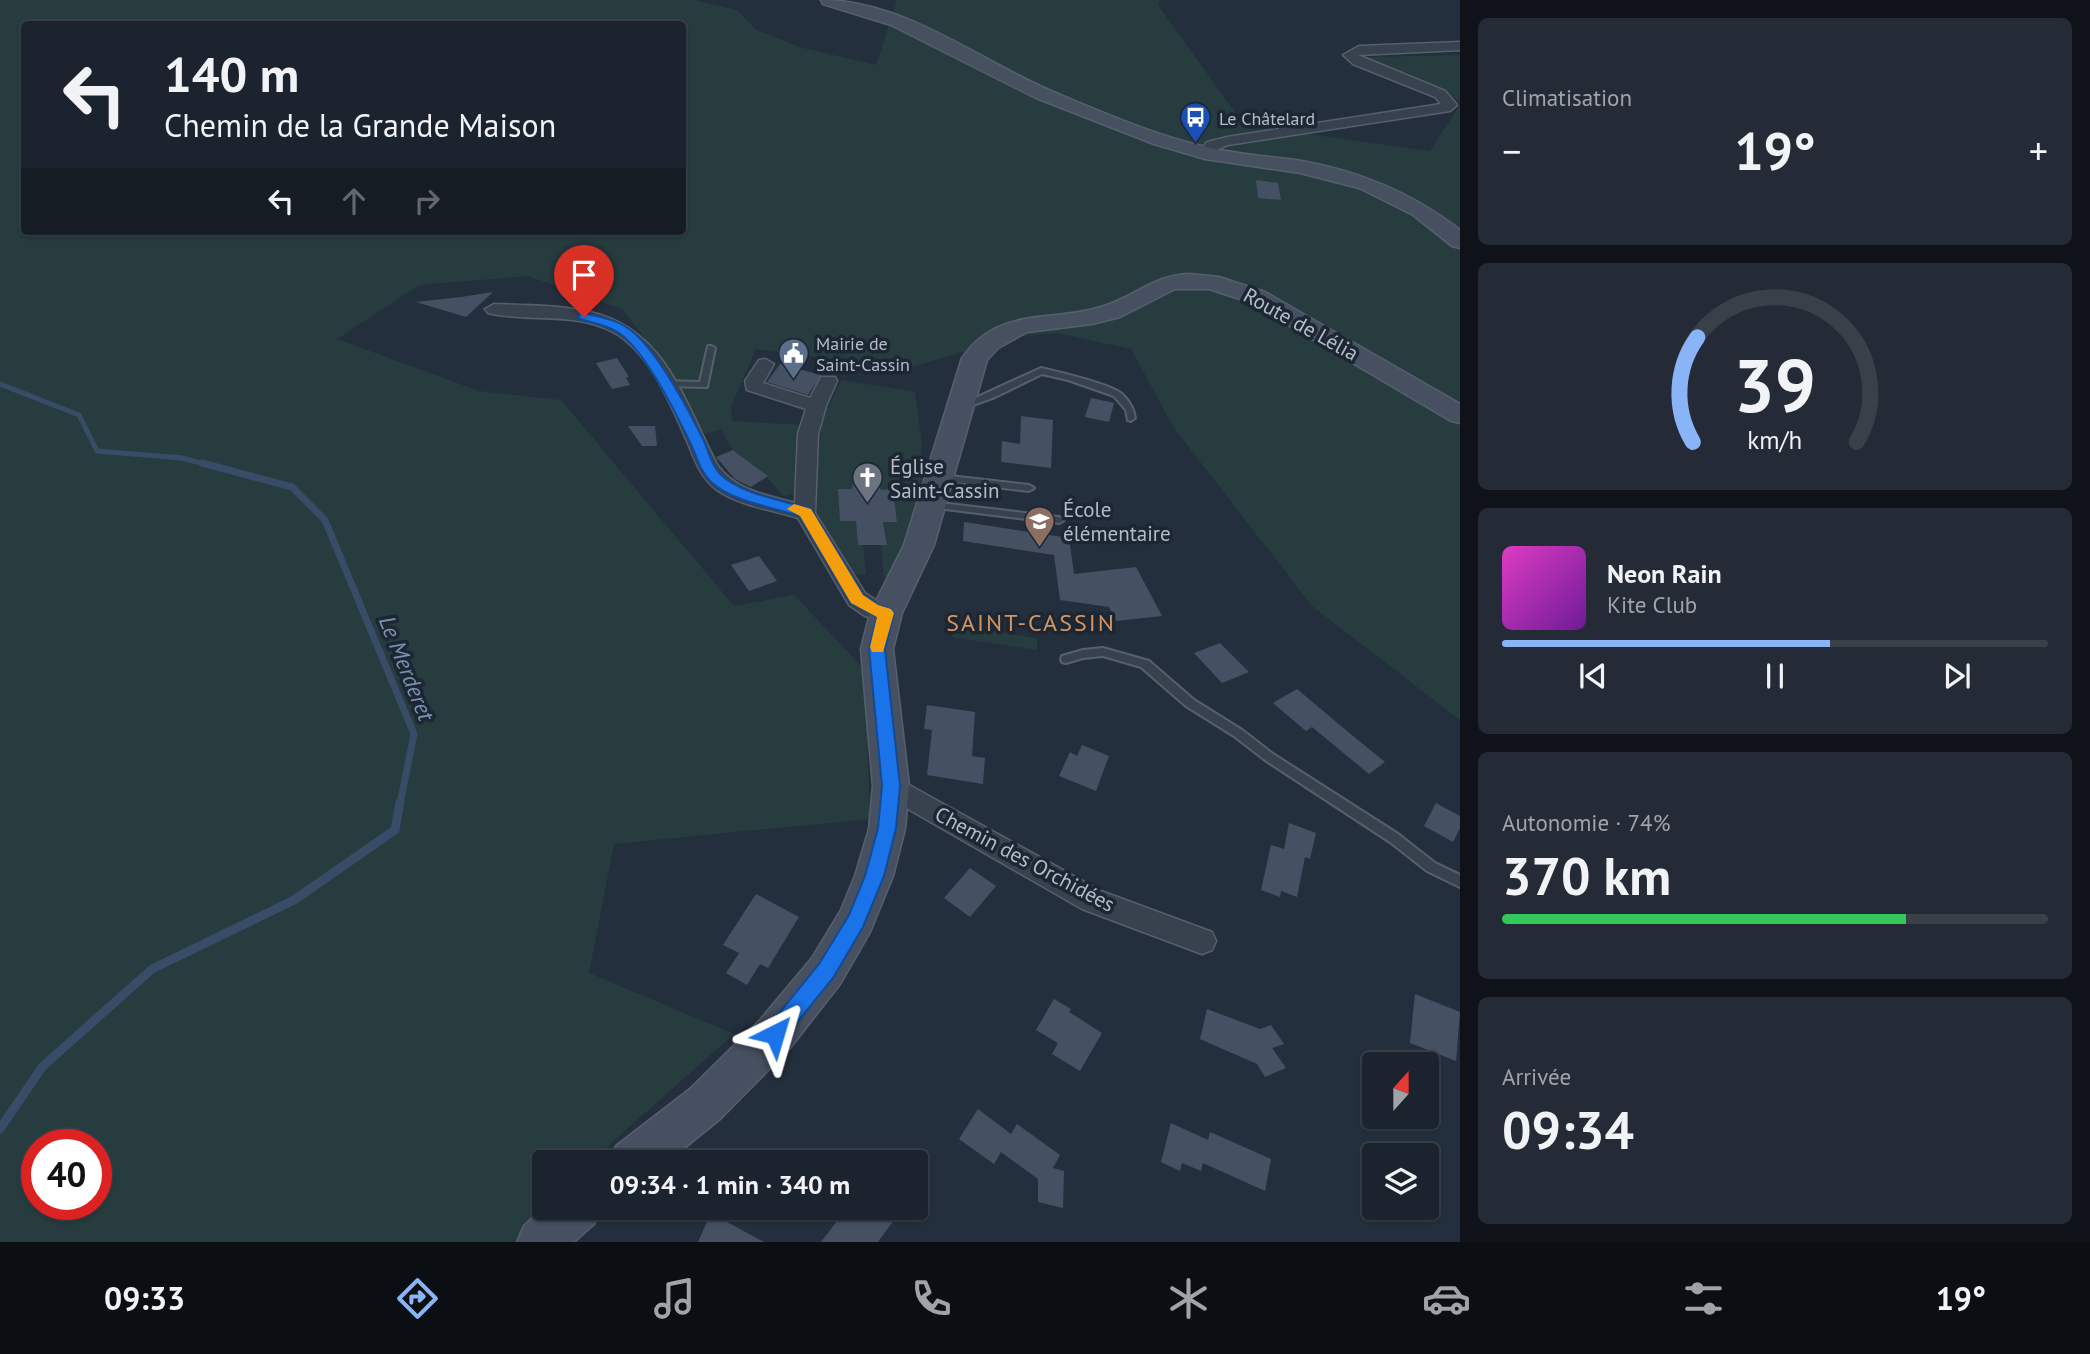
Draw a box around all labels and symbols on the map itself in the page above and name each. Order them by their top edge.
bus stop icon: Le Châtelard [1179,101,1213,145]
place label: Le Châtelard [1219,107,1315,130]
pin [554,245,614,317]
street label: Route de Lélia [1239,281,1363,367]
place label: Mairie de Saint-Cassin [816,332,910,376]
public building icon: Mairie de Saint-Cassin [776,336,810,380]
place label: Église Saint-Cassin [890,453,1000,504]
church icon: Église Saint-Cassin [850,461,884,505]
place label: École élémentaire [1063,496,1171,547]
school or university icon: École élémentaire [1023,504,1057,548]
district label: SAINT-CASSIN [946,607,1116,638]
water label: Le Merderet [373,611,442,726]
street label: Chemin des Orchidées [931,800,1119,918]
position arrow [738,997,812,1071]
north arrow [1362,1052,1438,1129]
speed limit sign: 40 [21,1129,112,1220]

